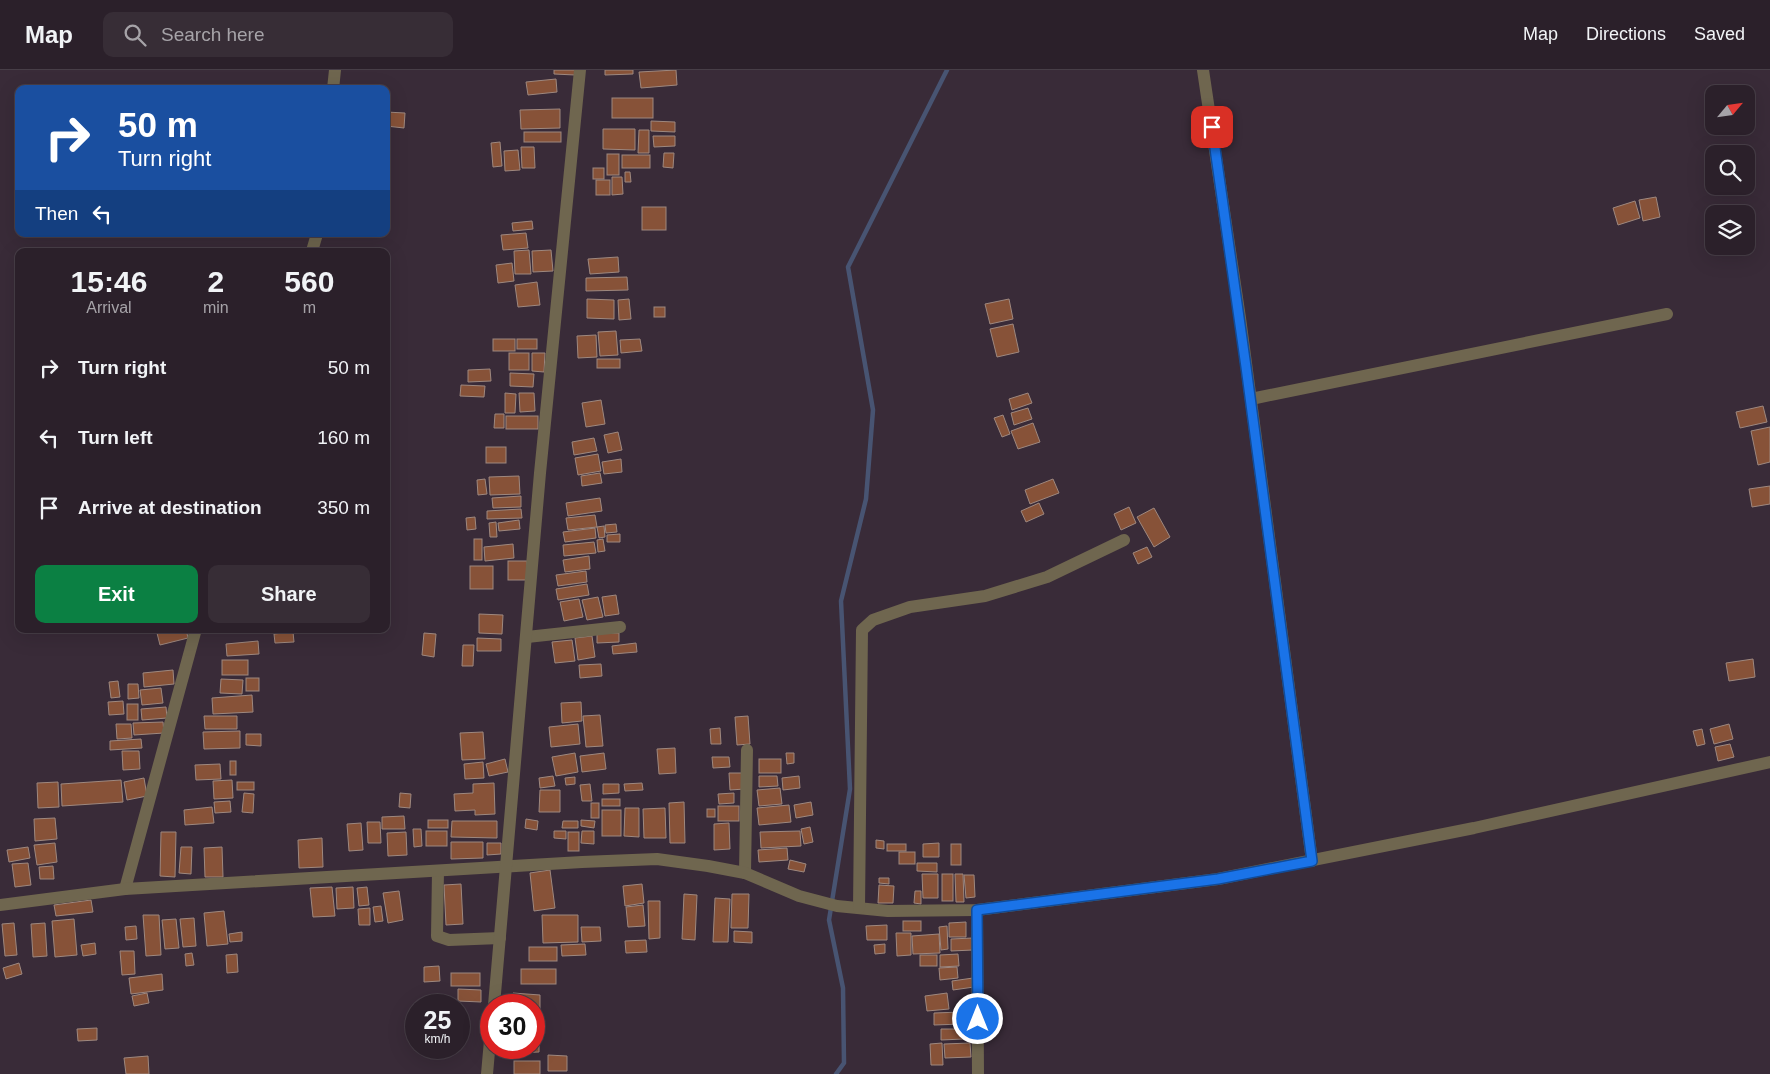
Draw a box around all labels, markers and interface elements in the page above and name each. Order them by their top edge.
search box [103,12,453,57]
text: Map [25,21,73,48]
icon: search [121,21,149,49]
text: Search here [161,24,265,45]
text: Map [1523,24,1558,44]
text: Directions [1586,24,1666,44]
text: Saved [1694,24,1745,44]
north arrow [1705,85,1755,135]
map controls [1705,85,1755,255]
icon: right [35,105,100,170]
text: 50 m [118,105,198,144]
pin [1191,106,1233,148]
icon: arrive [1198,113,1226,141]
button: search [1705,145,1755,195]
text: Turn right [118,146,211,171]
icon: left [88,200,116,228]
text: Then [35,203,78,224]
button: layers [1705,205,1755,255]
text: 15:46 [71,265,147,298]
text: 2 [207,265,224,298]
text: 560 [284,265,334,298]
text: Arrival [86,299,132,316]
text: min [203,299,229,316]
text: m [303,299,316,316]
icon: right [35,354,63,382]
text: Turn right [78,357,166,378]
text: 50 m [328,357,370,378]
icon: left [35,424,63,452]
text: Turn left [78,427,153,448]
text: 160 m [317,427,370,448]
icon: arrive [35,494,63,522]
text: Arrive at destination [78,497,262,518]
text: 350 m [317,497,370,518]
button: Exit [35,565,198,623]
button: Share [208,565,370,623]
position arrow [951,992,1003,1044]
speed limit sign: 30 [480,994,545,1059]
text: 25 [424,1006,451,1034]
text: km/h [424,1032,451,1046]

